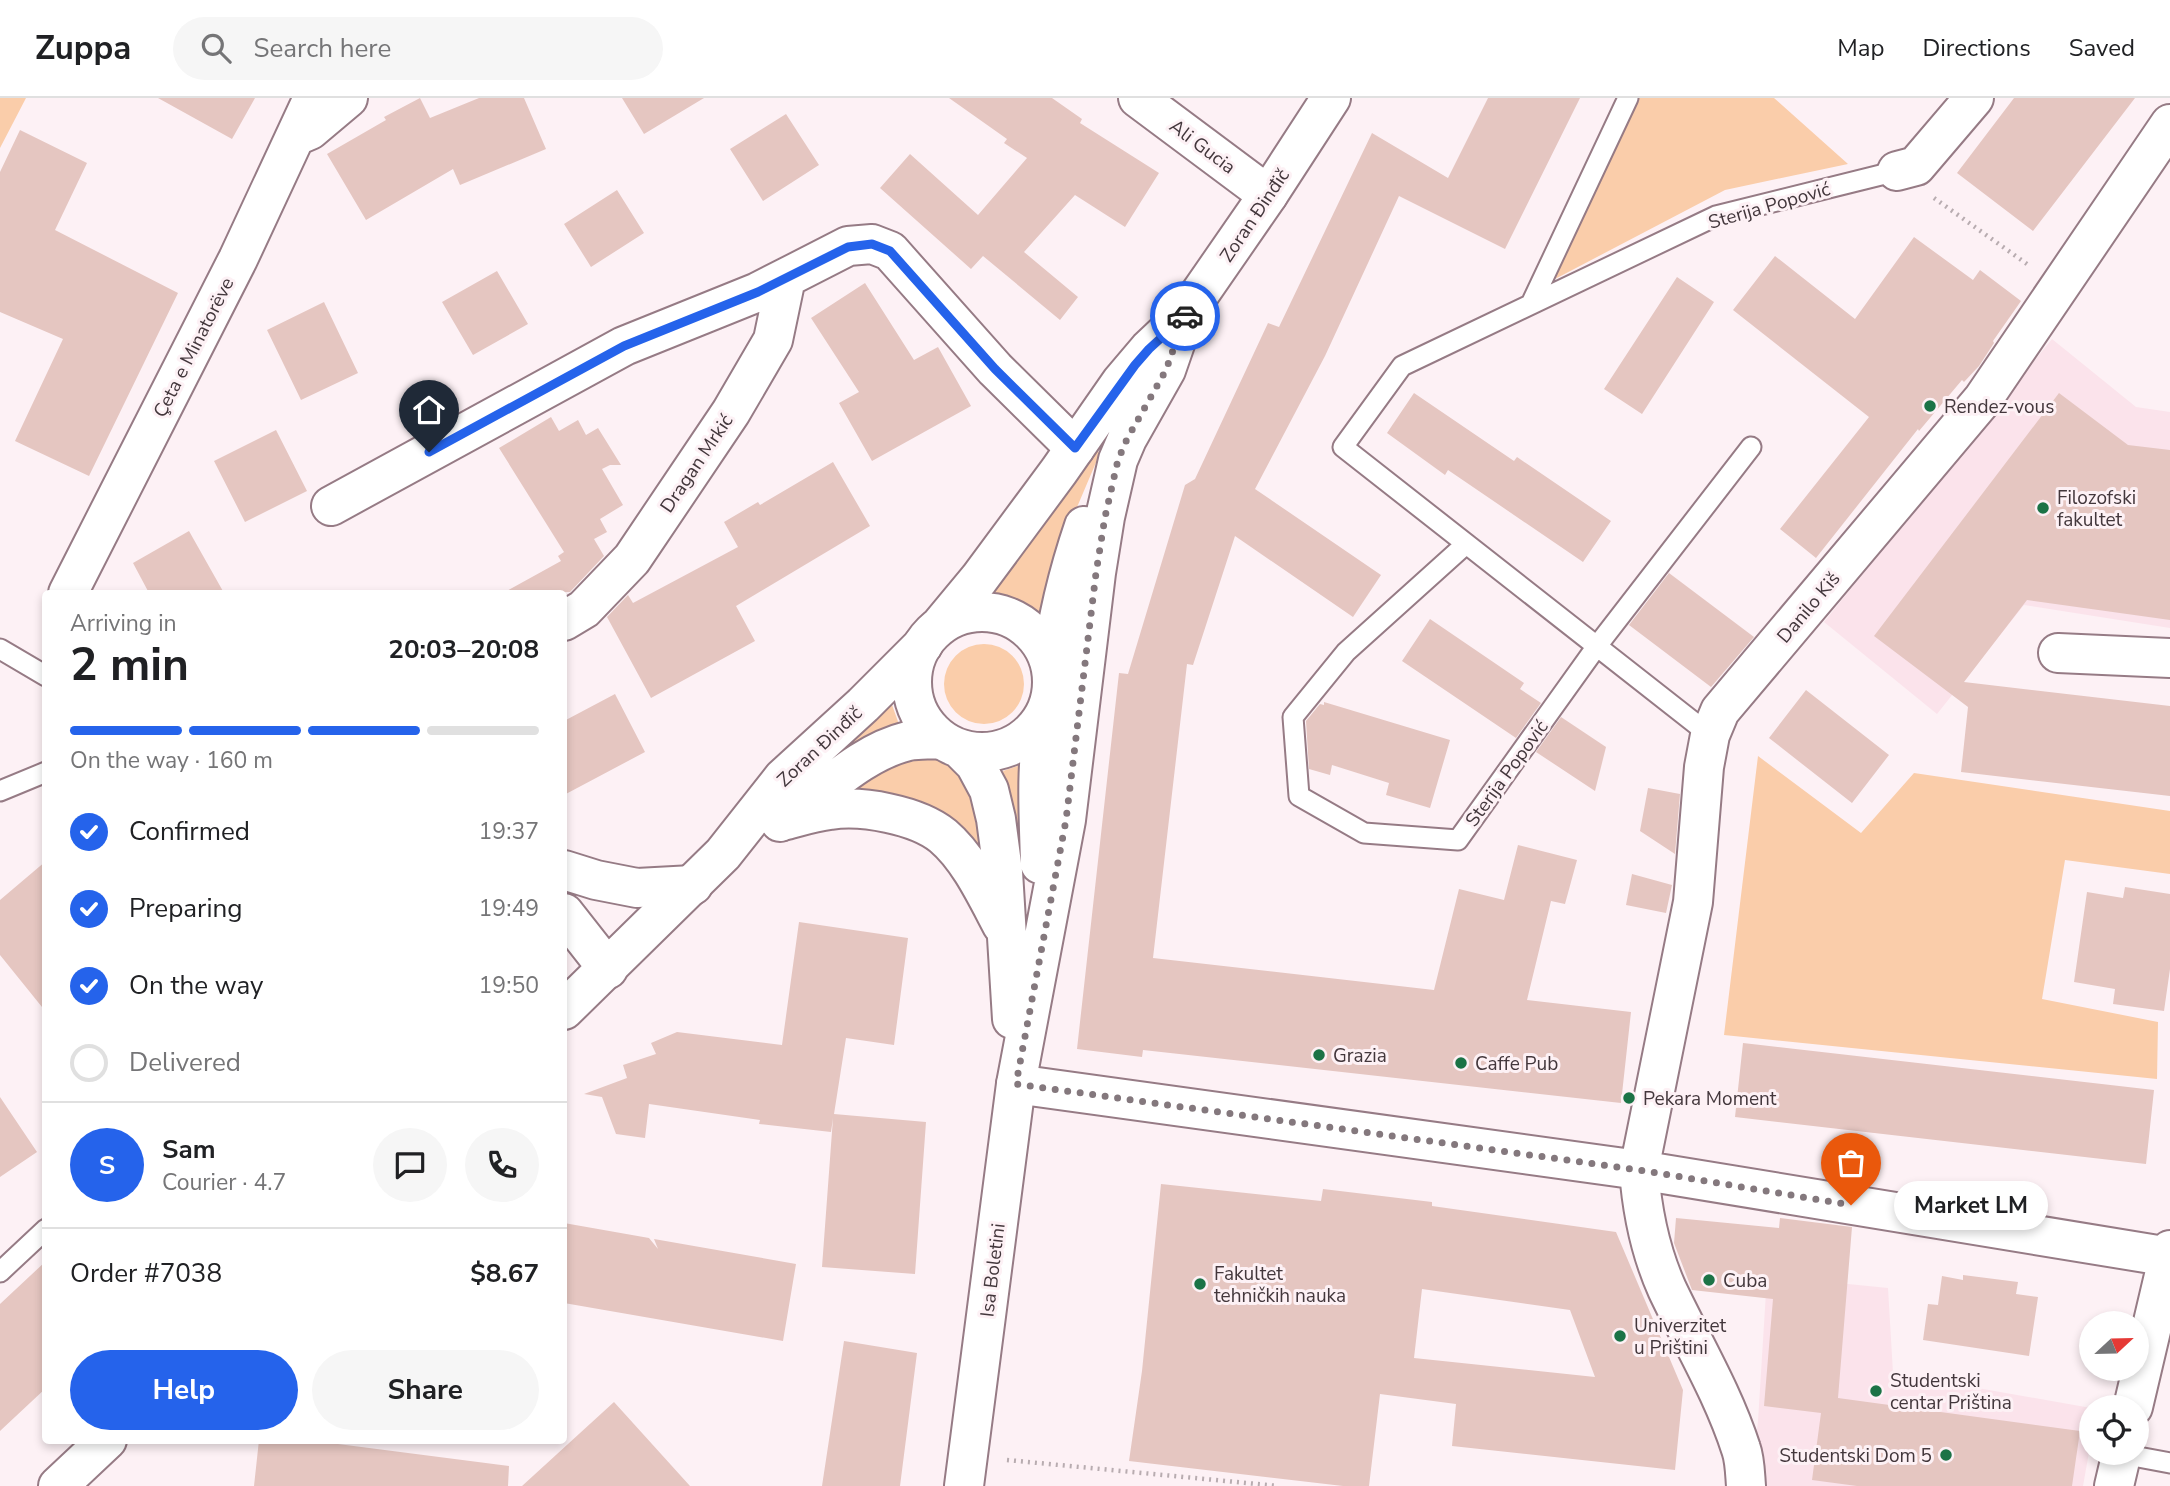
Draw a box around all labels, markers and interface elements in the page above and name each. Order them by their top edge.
search box [173,17,663,80]
text: Zuppa [35,26,131,71]
icon: search [197,29,235,67]
text: Search here [253,31,391,66]
text: Map [1837,32,1884,64]
text: Directions [1922,32,2031,64]
text: Saved [2069,32,2135,64]
street label: Ali Gucia [1164,113,1241,180]
street label: Zoran Đinđič [1214,164,1296,267]
street label: Sterija Popović [1705,176,1833,236]
street label: Çeta e Minatorëve [147,273,240,422]
courier [1150,281,1220,351]
icon: car [1166,297,1204,335]
pin [399,380,459,452]
icon: home [410,391,448,429]
place label: Rendez-vous [1944,394,2054,420]
marker: Rendez-vous [1922,398,1938,414]
street label: Dragan Mrkić [654,409,739,518]
place label: Filozofski fakultet [2057,485,2136,533]
marker: Filozofski fakultet [2035,500,2051,516]
street label: Danilo Kiš [1771,566,1846,649]
text: Arriving in [70,608,177,639]
text: 20:03–20:08 [388,632,539,667]
text: 2 min [70,633,189,696]
street label: Zoran Đinđič [772,700,868,793]
street label: Sterija Popović [1459,715,1554,832]
text: On the way · 160 m [70,745,273,776]
icon: check [70,813,108,851]
text: Confirmed [129,814,250,849]
text: 19:37 [479,816,539,847]
icon: check [70,890,108,928]
text: Preparing [129,891,242,926]
text: 19:49 [479,893,539,924]
icon: check [70,967,108,1005]
text: On the way [129,968,263,1003]
text: 19:50 [479,970,539,1001]
place label: Grazia [1333,1043,1387,1069]
text: Delivered [129,1045,241,1080]
marker: Grazia [1311,1047,1327,1063]
place label: Caffe Pub [1475,1051,1558,1077]
marker: Caffe Pub [1453,1055,1469,1071]
place label: Pekara Moment [1643,1086,1777,1112]
marker: Pekara Moment [1621,1090,1637,1106]
button: chat [373,1128,447,1202]
button: phone [465,1128,539,1202]
text: Sam [162,1132,215,1167]
pin [1821,1133,1881,1205]
icon: bag [1832,1144,1870,1182]
text: S [99,1148,115,1183]
text: Courier · 4.7 [162,1167,286,1198]
callout: Market LM [1893,1180,2047,1230]
text: Market LM [1914,1190,2028,1221]
street label: Isa Boletini [974,1222,1012,1318]
text: Order #7038 [70,1256,222,1291]
text: $8.67 [470,1256,539,1291]
place label: Fakultet tehničkih nauka [1214,1261,1346,1309]
place label: Cuba [1723,1268,1767,1294]
marker: Cuba [1701,1272,1717,1288]
marker: Fakultet tehničkih nauka [1192,1276,1208,1292]
north arrow [2079,1311,2149,1381]
map controls [2079,1311,2149,1465]
place label: Univerzitet u Prištini [1634,1313,1726,1361]
marker: Univerzitet u Prištini [1612,1328,1628,1344]
button: Help [70,1350,298,1430]
button: Share [312,1350,539,1430]
place label: Studentski centar Priština [1890,1368,2012,1416]
marker: Studentski centar Priština [1868,1383,1884,1399]
button: locate [2079,1395,2149,1465]
place label: Studentski Dom 5 [1779,1443,1932,1469]
marker: Studentski Dom 5 [1938,1447,1954,1463]

